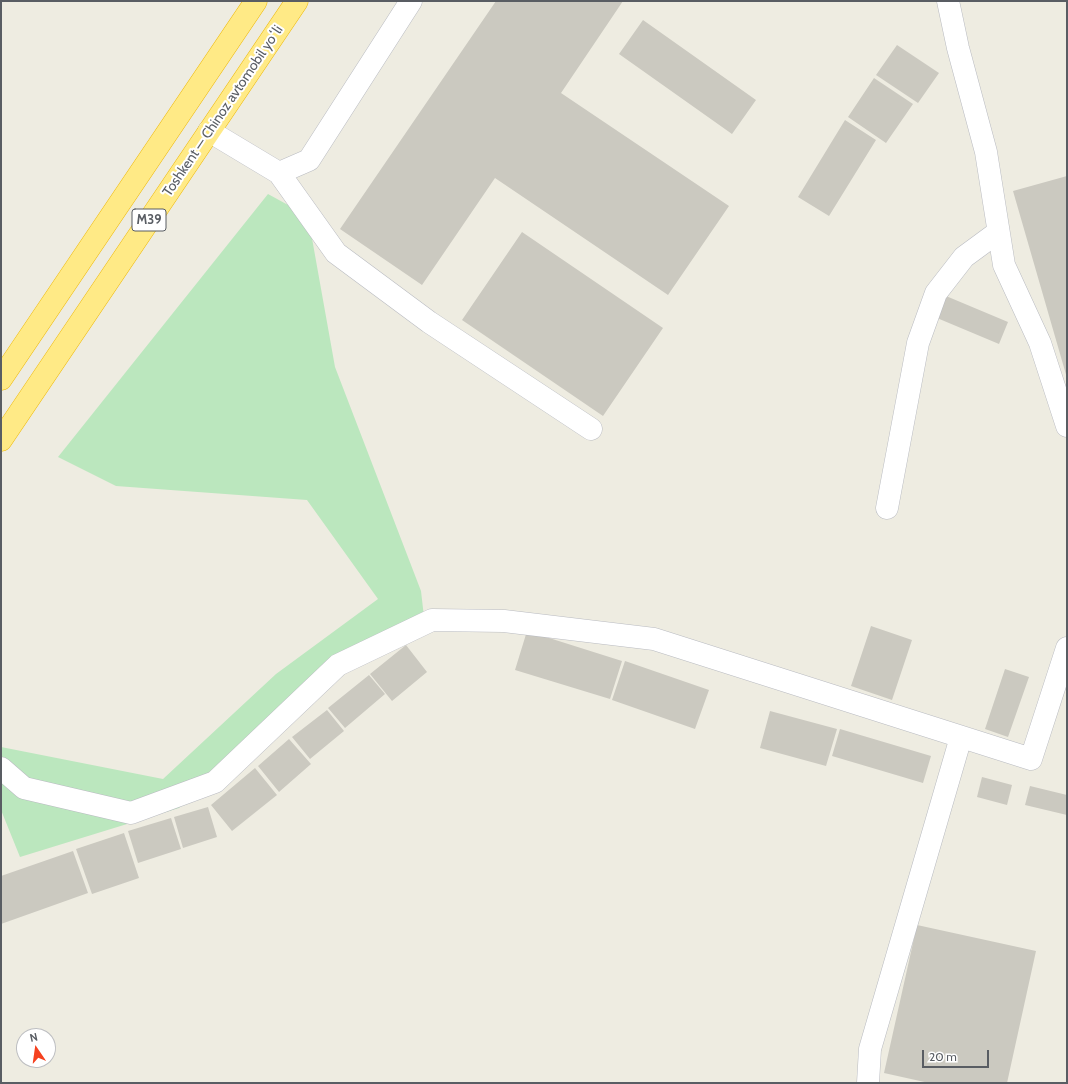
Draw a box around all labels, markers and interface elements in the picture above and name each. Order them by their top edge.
street label: Toshkent — Chinoz avtomobil yoʻli [159,22,287,200]
road number: M39 [132,209,166,231]
north arrow [16,1028,56,1068]
text: N [28,1030,39,1045]
scale bar [924,1042,991,1068]
text: 20 m [929,1049,957,1064]

